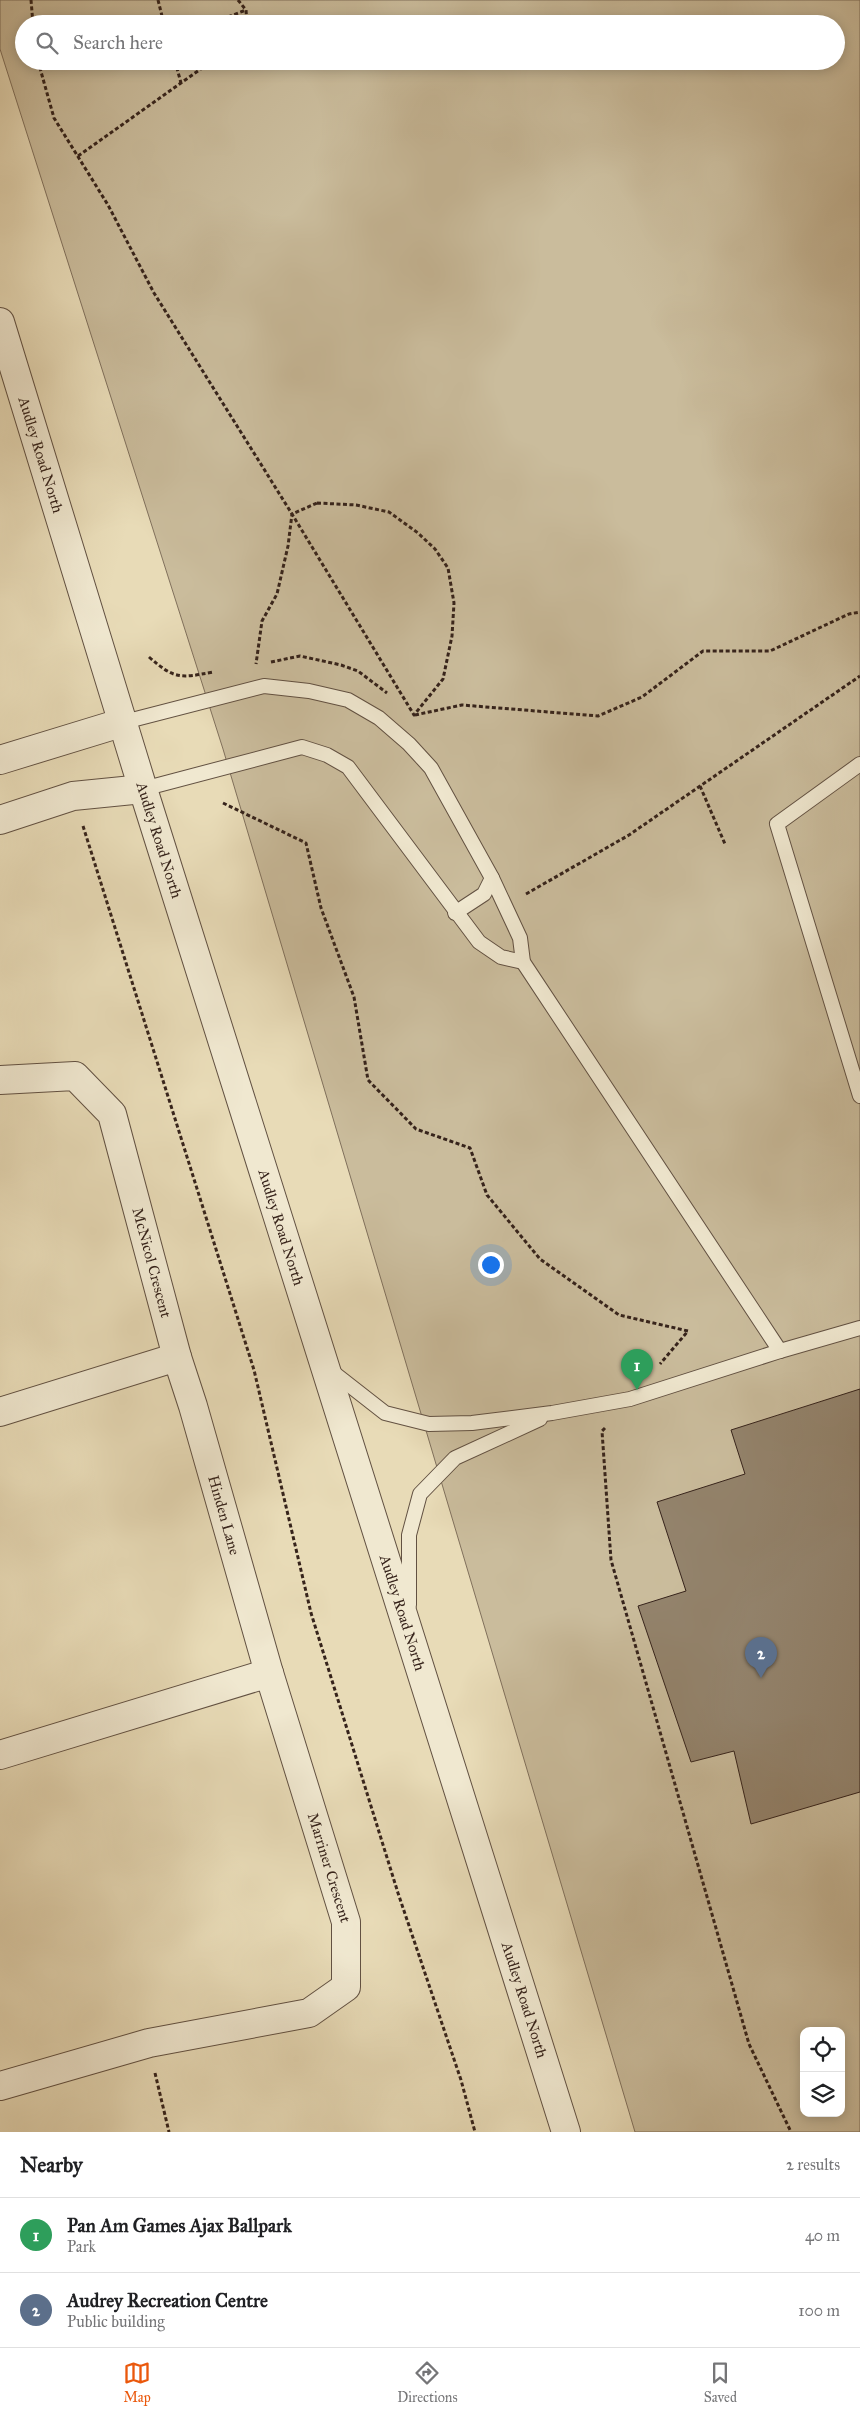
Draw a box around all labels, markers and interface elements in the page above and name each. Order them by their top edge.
search box [15,15,845,70]
icon: search [33,29,61,57]
text: Search here [73,31,163,54]
street label: Audley Road North [14,394,67,516]
street label: Audley Road North [132,779,186,901]
street label: Audley Road North [254,1166,308,1288]
street label: McNicol Crescent [128,1206,175,1320]
your location [478,1252,504,1278]
pin: 1 [621,1349,653,1390]
street label: Hinden Lane [204,1473,244,1557]
street label: Audley Road North [375,1552,429,1674]
pin: 2 [745,1637,777,1678]
street label: Marriner Crescent [304,1811,355,1925]
street label: Audley Road North [497,1939,551,2061]
map controls [800,2027,845,2117]
button: locate [800,2027,845,2072]
button: layers [800,2072,845,2117]
text: Nearby [20,2152,83,2178]
text: 2 results [786,2155,840,2174]
text: Pan Am Games Ajax Ballpark [67,2214,292,2237]
text: 1 [33,2226,39,2245]
text: 40 m [805,2226,840,2245]
text: Park [67,2237,96,2256]
text: Audrey Recreation Centre [67,2289,268,2312]
text: 2 [32,2301,40,2320]
text: 100 m [798,2301,840,2320]
text: Public building [67,2312,165,2331]
tab: Map [123,2359,151,2406]
tab: Directions [397,2359,458,2406]
tab: Saved [704,2359,737,2406]

